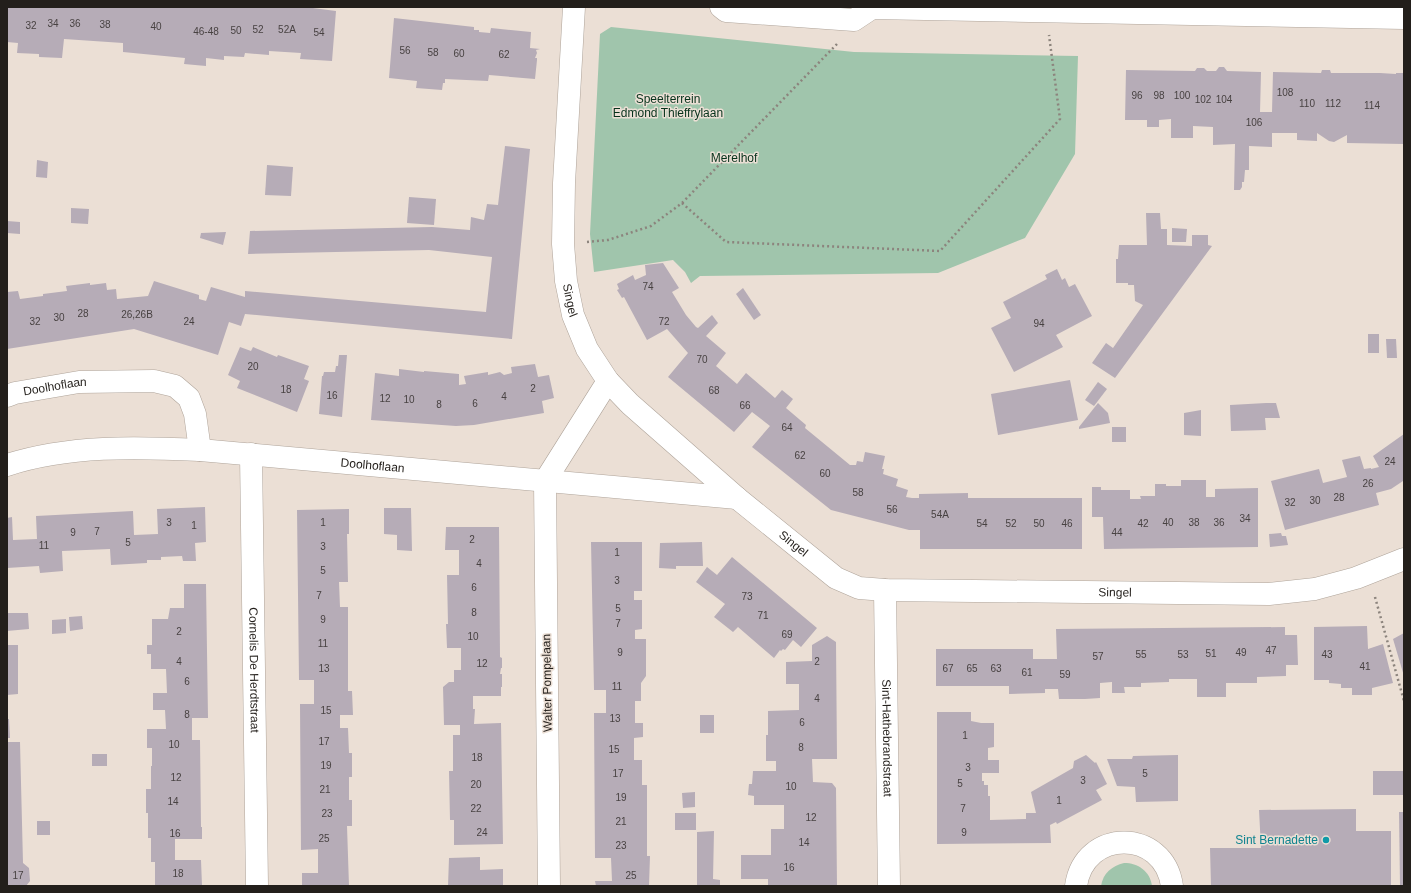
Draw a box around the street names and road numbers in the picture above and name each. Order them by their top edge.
street label: Singel [560,282,580,319]
street label: Doolhoflaan [22,375,87,398]
street label: Doolhoflaan [340,456,405,475]
street label: Singel [776,528,811,560]
street label: Singel [1098,585,1132,600]
street label: Cornelis De Herdtstraat [246,607,262,734]
street label: Walter Pompelaan [539,634,555,732]
street label: Sint-Hathebrandstraat [879,679,895,798]

